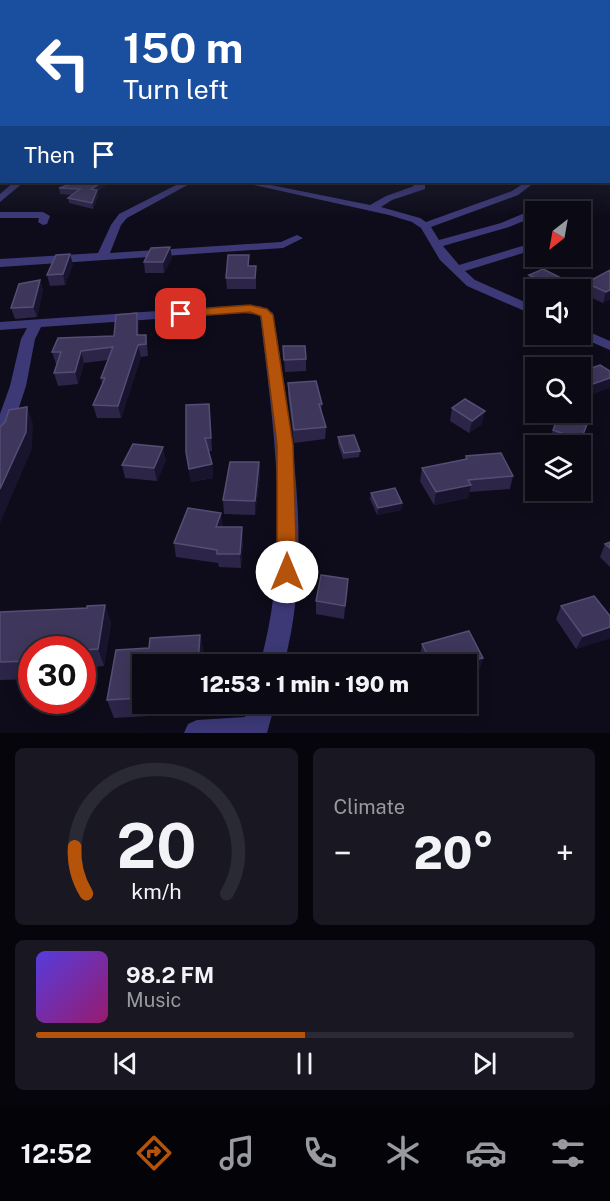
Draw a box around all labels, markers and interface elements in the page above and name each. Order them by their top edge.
text: 150 m [123,23,243,72]
icon: left [24,24,102,102]
text: Turn left [123,73,229,105]
icon: arrive [87,138,120,171]
text: Then [24,142,75,168]
north arrow [525,201,591,267]
map controls [525,201,591,501]
button: sound [525,279,591,345]
pin [155,288,206,339]
icon: arrive [164,297,197,330]
button: search [525,357,591,423]
button: layers [525,435,591,501]
position arrow [255,540,319,604]
speed limit sign: 30 [18,636,96,714]
text: 12:53 · 1 min · 190 m [200,671,409,697]
text: Climate [334,795,405,819]
text: 20 [116,809,196,882]
text: 20° [413,826,494,879]
text: − [334,834,352,872]
text: + [556,834,574,872]
text: km/h [131,879,181,904]
text: 98.2 FM [126,962,214,988]
text: Music [126,988,181,1012]
icon: previous [109,1047,142,1080]
icon: pause [288,1047,321,1080]
icon: next [468,1047,501,1080]
icon: directions [133,1132,175,1174]
icon: music [216,1132,258,1174]
icon: phone [299,1132,341,1174]
icon: climate [382,1132,424,1174]
icon: car [465,1132,507,1174]
icon: filters [547,1132,589,1174]
text: 12:52 [20,1137,92,1169]

